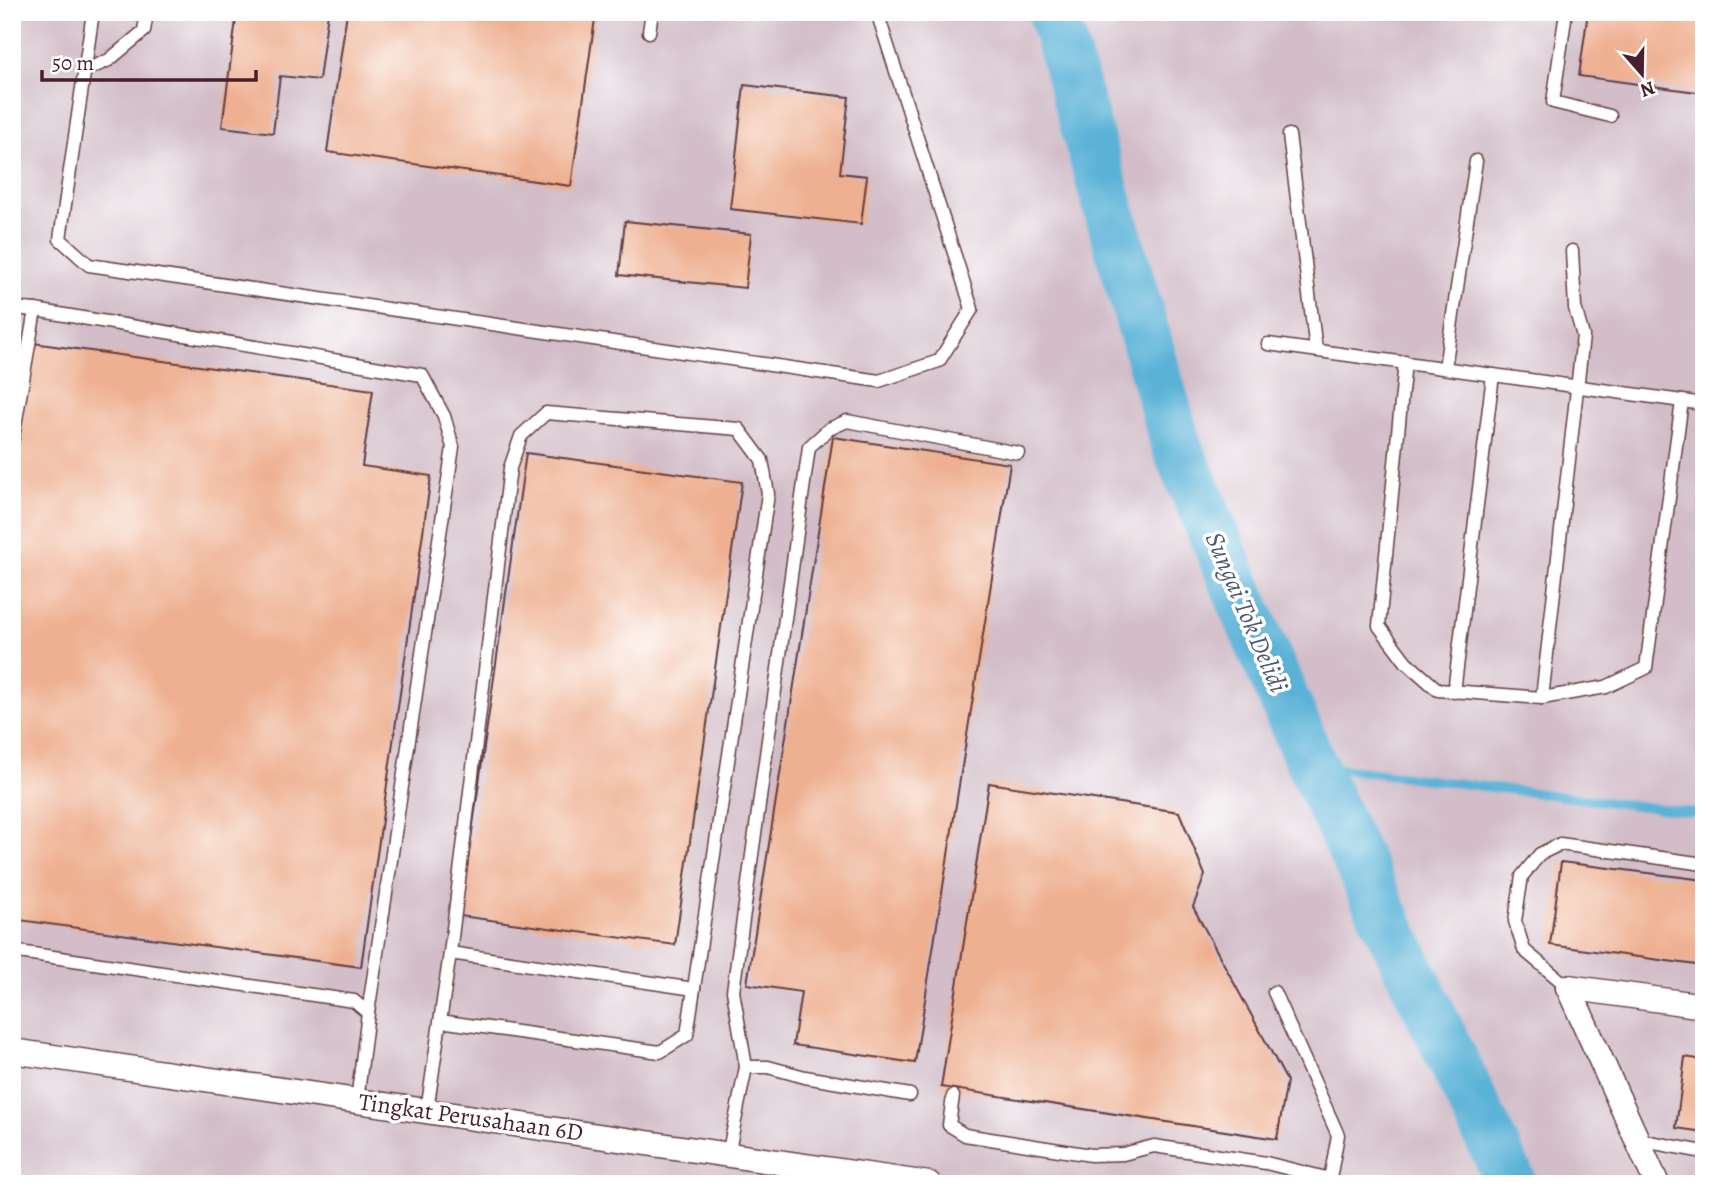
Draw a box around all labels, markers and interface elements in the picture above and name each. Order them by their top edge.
scale bar [42,38,256,82]
north arrow [1608,38,1678,108]
text: 50 m [52,49,94,77]
text: N [1636,74,1658,104]
water label: Sungai Tok Delidi [1197,527,1296,698]
street label: Tingkat Perusahaan 6D [357,1085,585,1149]

